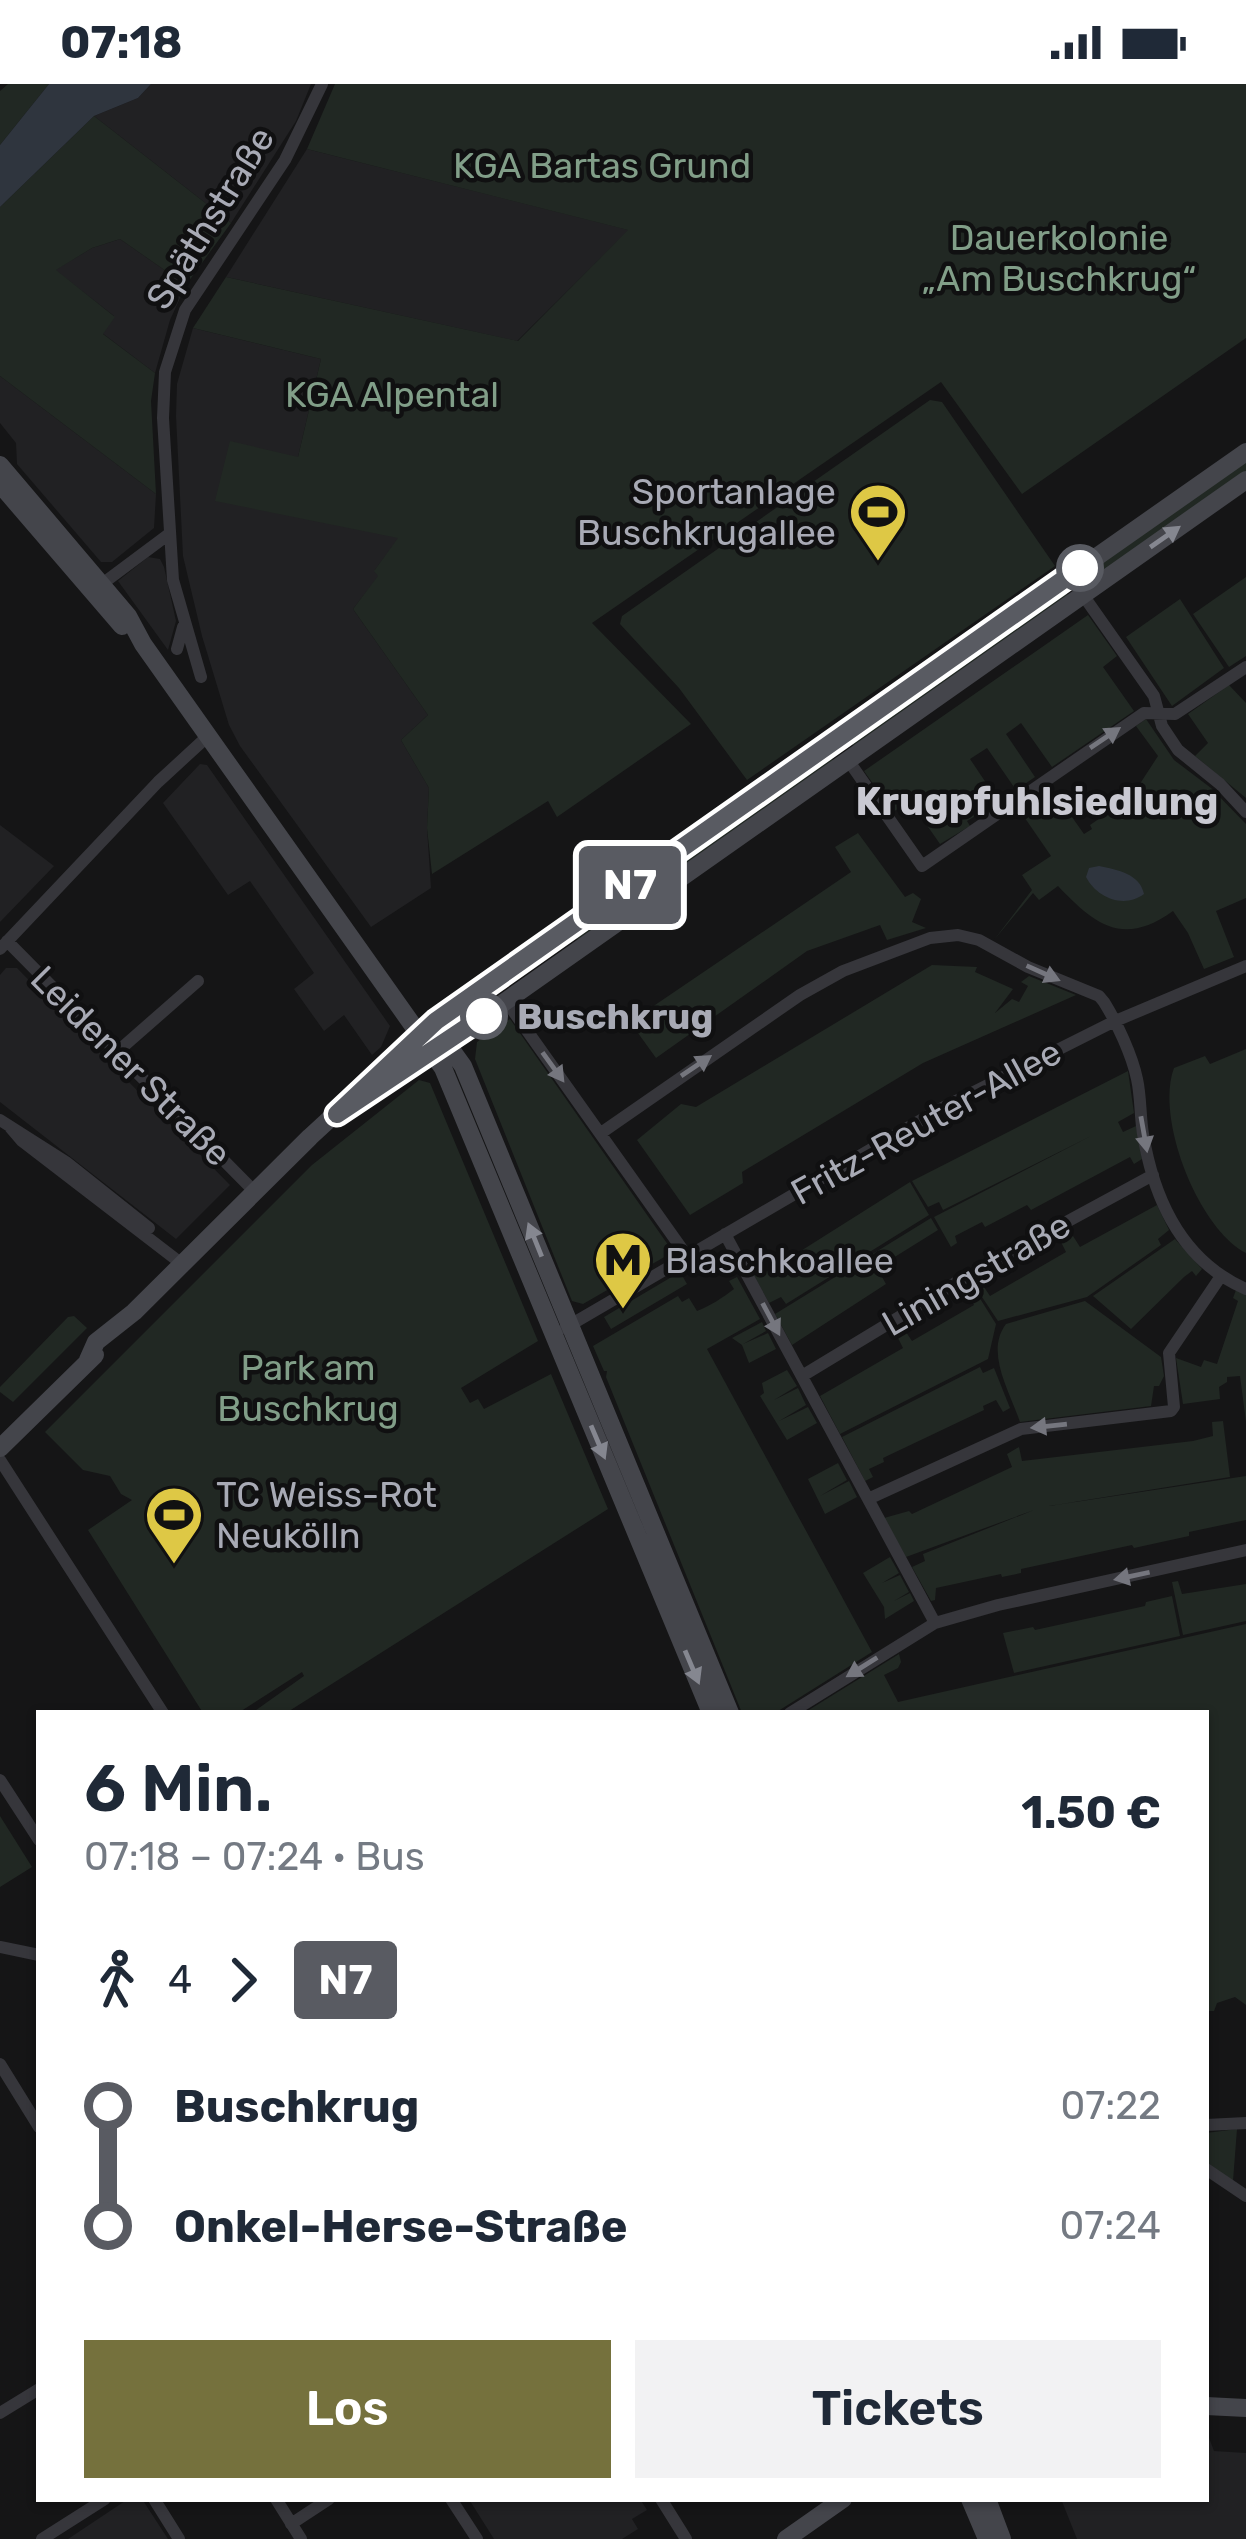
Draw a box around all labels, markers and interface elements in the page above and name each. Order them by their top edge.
text: 07:18 [60,16,182,69]
street label: Späthstraße [137,119,283,317]
park label: KGA Bartas Grund [453,144,751,187]
park label: Dauerkolonie „Am Buschkrug“ [922,216,1196,300]
park label: KGA Alpental [285,373,499,416]
place label: Sportanlage Buschkrugallee [577,470,836,554]
sports icon: Sportanlage Buschkrugallee [847,481,909,563]
one-way arrow [1149,526,1181,550]
unlabelled marker [1058,546,1102,590]
one-way arrow [1089,728,1122,750]
district label: Krugpfuhlsiedlung [855,779,1219,825]
line badge: N7 [576,846,684,924]
text: N7 [603,860,657,910]
street label: Leidener Straße [22,957,240,1175]
one-way arrow [1026,963,1061,983]
marker: Buschkrug [462,994,506,1038]
place label: Buschkrug [517,995,713,1038]
street label: Fritz-Reuter-Allee [784,1030,1068,1214]
one-way arrow [541,1051,564,1083]
one-way arrow [680,1055,713,1078]
one-way arrow [1134,1116,1153,1153]
street label: Liningstraße [874,1203,1078,1345]
one-way arrow [525,1221,544,1257]
metro station icon: Blaschkoallee [592,1229,654,1311]
place label: Blaschkoallee [665,1239,894,1282]
one-way arrow [760,1301,781,1336]
park label: Park am Buschkrug [217,1346,399,1430]
one-way arrow [1030,1417,1067,1436]
one-way arrow [589,1424,608,1460]
place label: TC Weiss-Rot Neukölln [216,1473,437,1557]
sports icon: TC Weiss-Rot Neukölln [143,1484,205,1566]
one-way arrow [1112,1567,1150,1586]
one-way arrow [683,1649,702,1685]
one-way arrow [845,1656,879,1677]
text: 6 Min. [84,1749,273,1828]
text: 1.50 € [1021,1786,1161,1839]
text: 07:18 – 07:24 · Bus [84,1834,425,1880]
icon: walk [84,1947,150,2013]
icon: forward [210,1947,276,2013]
text: N7 [318,1955,373,2005]
text: 4 [168,1957,192,2003]
text: Buschkrug [174,2080,419,2133]
text: 07:22 [1060,2083,1161,2129]
text: Onkel-Herse-Straße [174,2200,628,2253]
text: 07:24 [1060,2203,1161,2249]
button: Los [84,2340,611,2478]
button: Tickets [635,2340,1161,2478]

